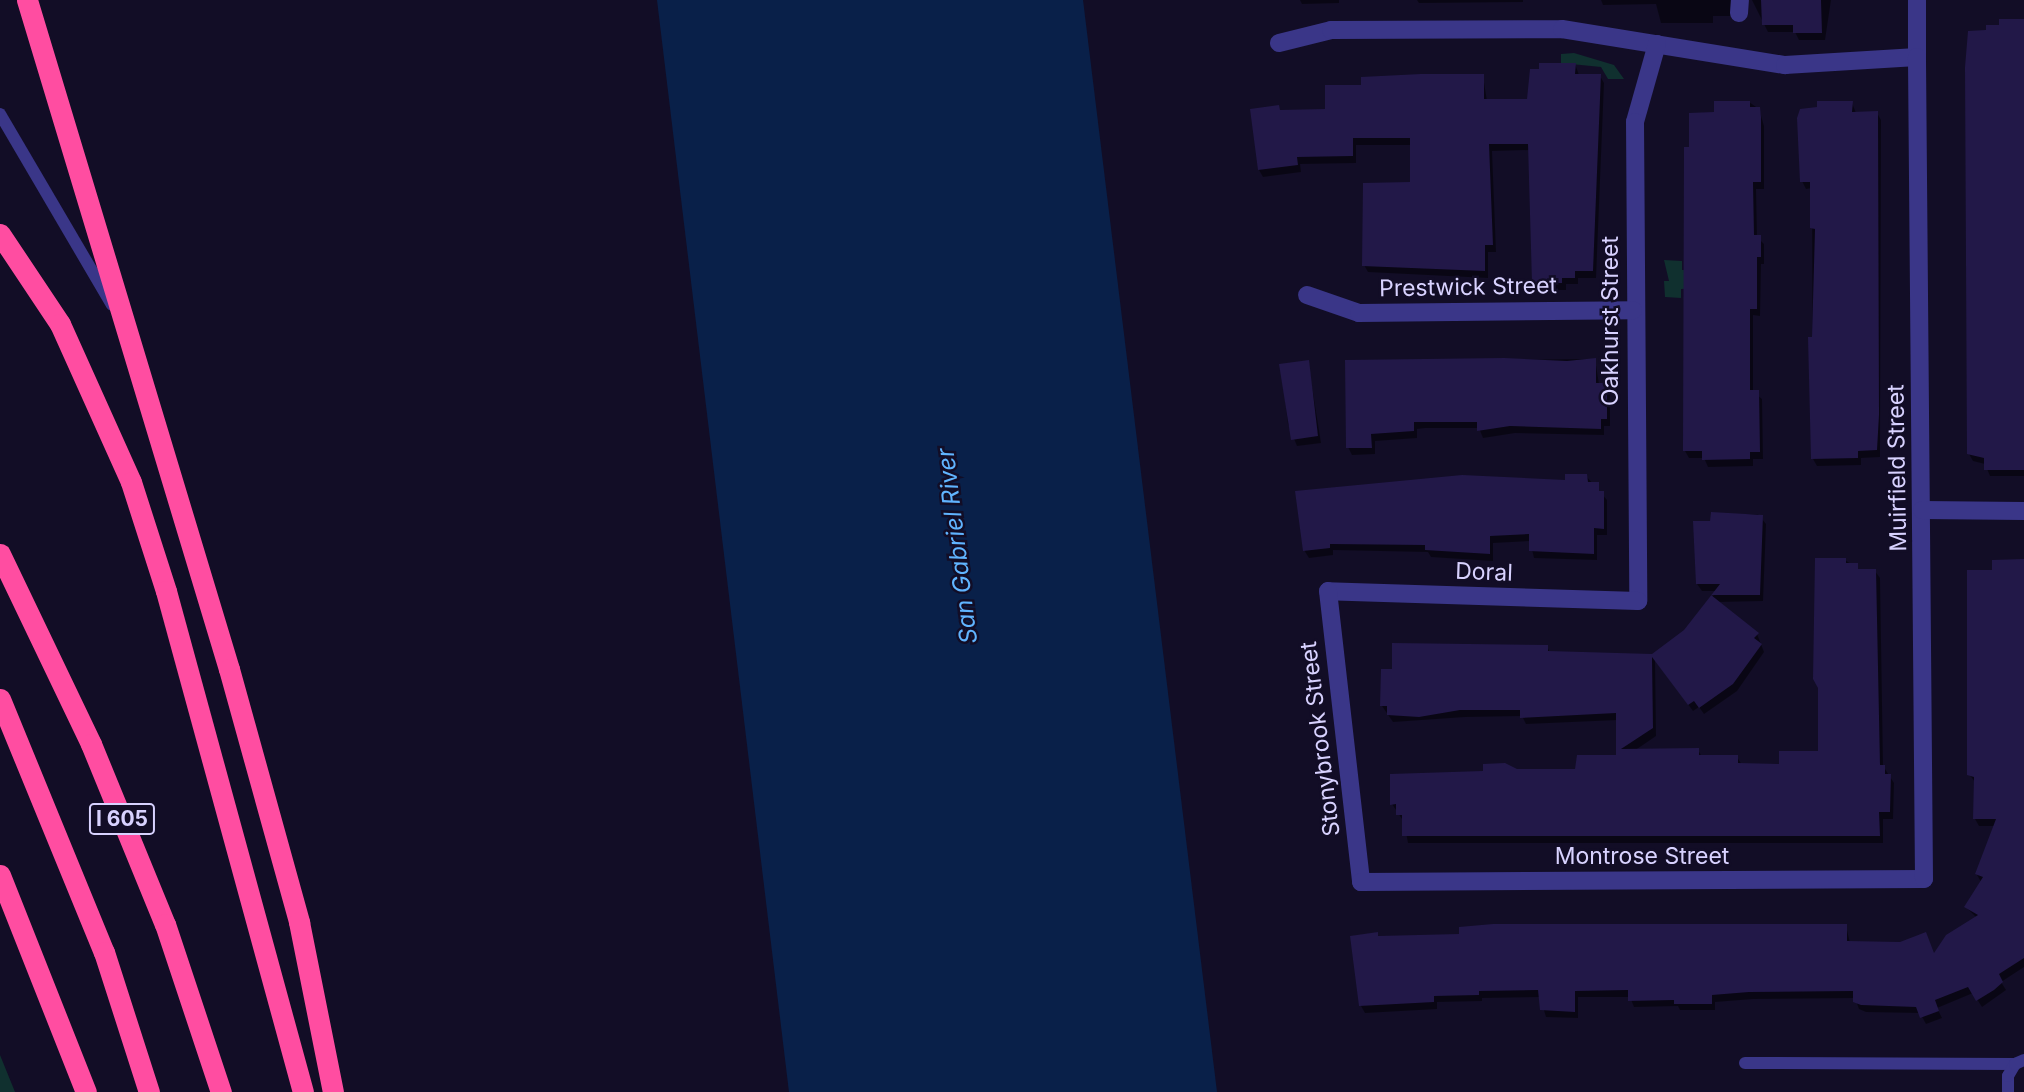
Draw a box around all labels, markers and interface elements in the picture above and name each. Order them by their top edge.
street label: Oakhurst Street [1596,236,1624,406]
street label: Prestwick Street [1379,272,1557,302]
street label: Muirfield Street [1882,384,1912,552]
water label: San Gabriel River [931,446,983,646]
street label: Doral [1455,557,1513,587]
street label: Stonybrook Street [1294,640,1346,838]
road number: I 605 [89,802,155,836]
street label: Montrose Street [1555,842,1729,870]

